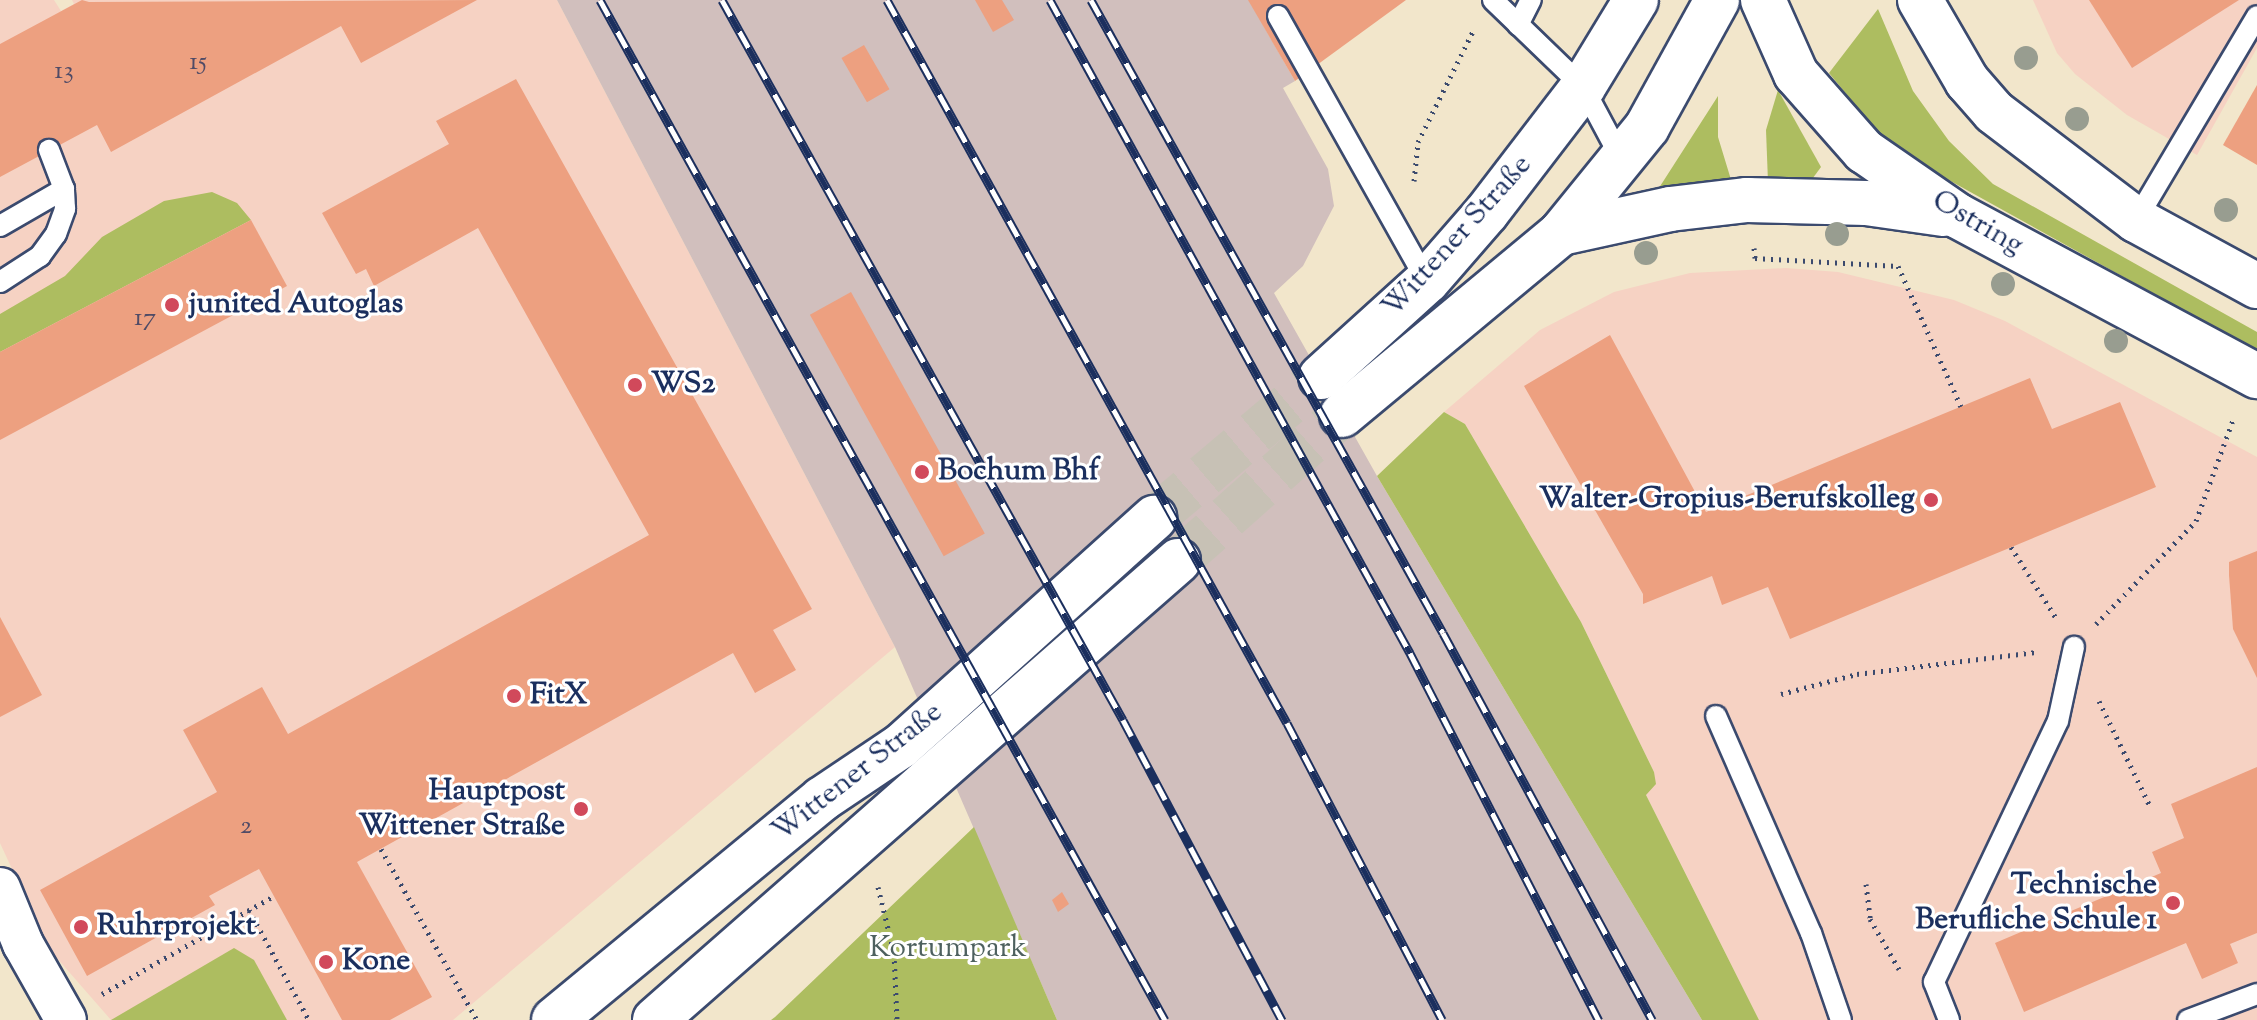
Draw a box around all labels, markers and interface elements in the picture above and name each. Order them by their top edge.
house number: 15 [189,47,207,79]
house number: 13 [54,56,74,88]
street label: Wittener Straße [1376,148,1540,326]
street label: Ostring [1925,184,2029,264]
place label: junited Autoglas [188,287,403,323]
marker: junited Autoglas [163,296,181,314]
house number: 17 [134,303,156,335]
place label: WS2 [651,367,715,403]
marker: WS2 [626,376,644,394]
place label: Bochum Bhf [938,454,1099,490]
marker: Bochum Bhf [913,463,931,481]
place label: Walter-Gropius-Berufskolleg [1539,482,1915,518]
marker: Walter-Gropius-Berufskolleg [1922,491,1940,509]
place label: FitX [530,678,587,714]
marker: FitX [505,687,523,705]
street label: Wittener Straße [766,695,950,851]
place label: Hauptpost Wittener Straße [359,774,565,844]
marker: Hauptpost Wittener Straße [572,800,590,818]
house number: 2 [240,811,252,843]
place label: Technische Berufliche Schule 1 [1915,868,2157,938]
marker: Technische Berufliche Schule 1 [2164,894,2182,912]
place label: Ruhrprojekt [97,909,256,945]
marker: Ruhrprojekt [72,918,90,936]
park label: Kortumpark [869,931,1027,967]
place label: Kone [342,944,410,980]
marker: Kone [317,953,335,971]

